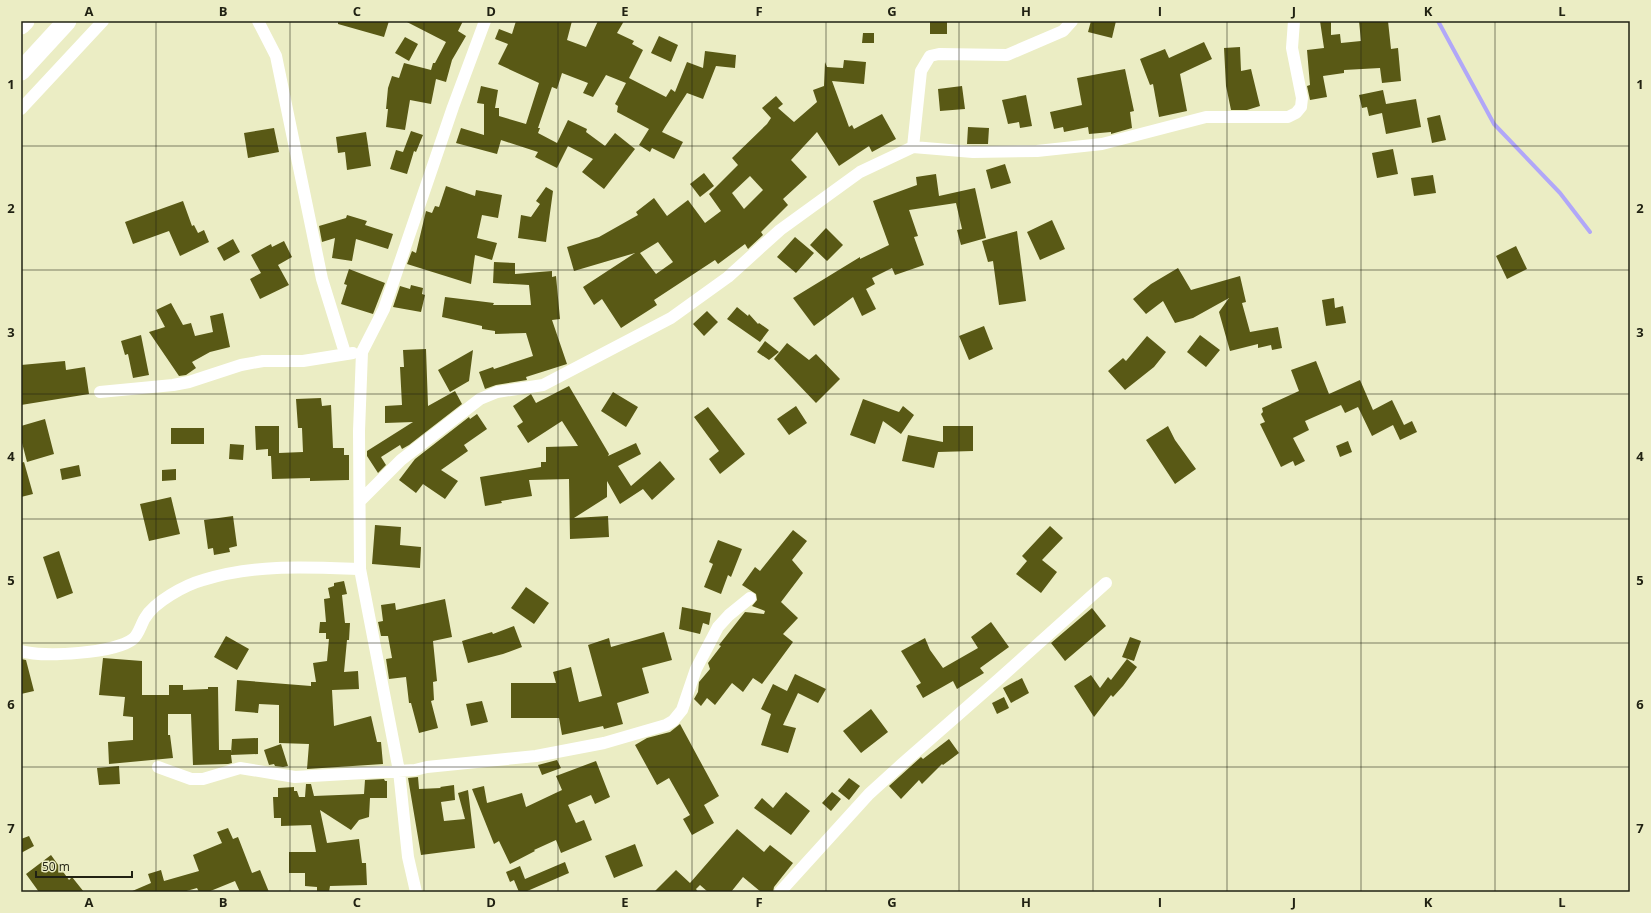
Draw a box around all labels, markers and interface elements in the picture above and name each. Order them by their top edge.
text: A [85,2,94,20]
text: B [219,2,228,20]
text: C [353,2,361,20]
text: D [486,2,496,20]
text: E [621,2,629,20]
text: F [755,2,763,20]
text: G [887,2,897,20]
text: H [1021,2,1031,20]
text: I [1158,2,1162,20]
text: J [1291,2,1296,20]
text: K [1424,2,1433,20]
text: L [1558,2,1566,20]
text: 1 [7,75,15,93]
text: 1 [1636,75,1644,93]
text: 2 [7,199,15,217]
text: 2 [1636,199,1644,217]
text: 3 [7,323,15,341]
text: 3 [1636,323,1644,341]
text: 4 [7,447,15,465]
text: 4 [1636,447,1644,465]
text: 5 [7,571,15,589]
text: 5 [1636,571,1644,589]
text: 6 [7,695,15,713]
text: 6 [1636,695,1644,713]
text: 7 [7,819,15,837]
text: 7 [1636,819,1644,837]
scale bar [36,853,132,879]
text: 50 m [42,858,70,875]
text: A [85,893,94,911]
text: B [219,893,228,911]
text: C [353,893,361,911]
text: D [486,893,496,911]
text: E [621,893,629,911]
text: F [755,893,763,911]
text: G [887,893,897,911]
text: H [1021,893,1031,911]
text: I [1158,893,1162,911]
text: J [1291,893,1296,911]
text: K [1424,893,1433,911]
text: L [1558,893,1566,911]

